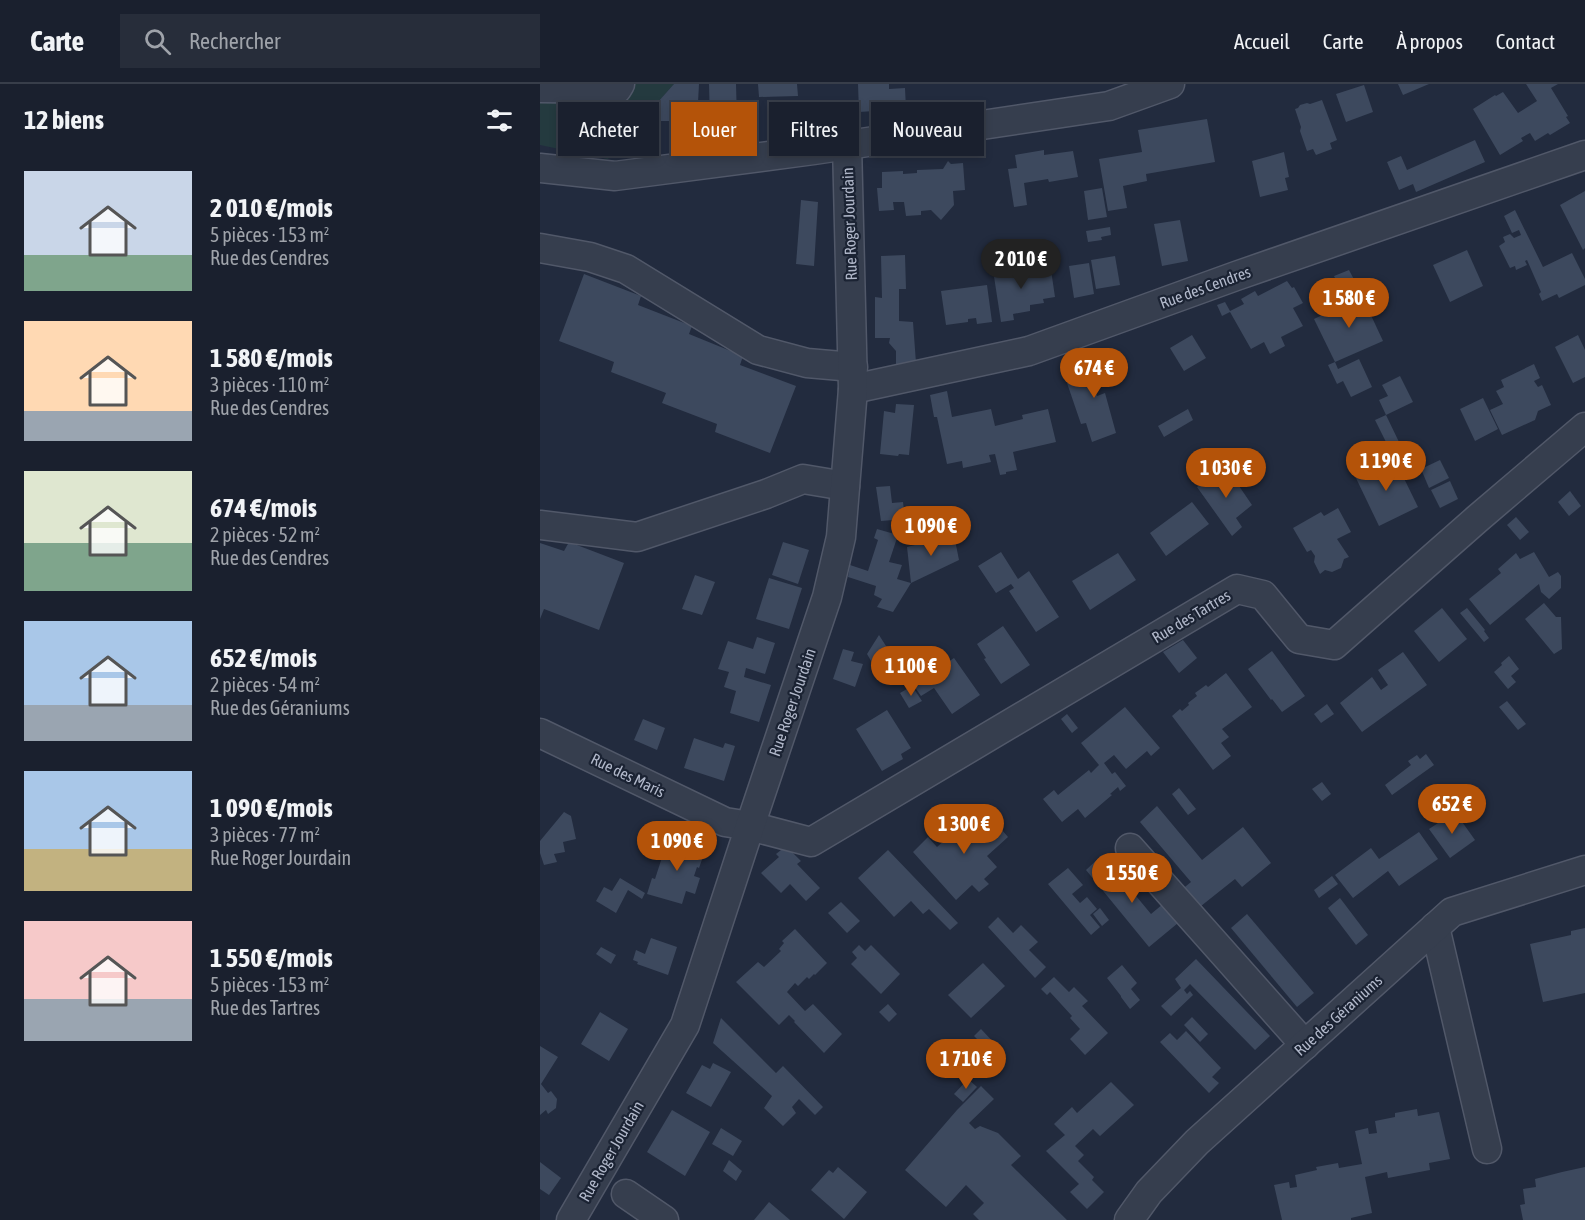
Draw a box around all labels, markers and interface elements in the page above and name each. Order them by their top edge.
search box [120,14,540,68]
text: Carte [30,25,84,57]
icon: search [141,25,174,58]
text: Rechercher [189,28,281,54]
text: Accueil [1234,29,1290,53]
text: Carte [1323,29,1363,53]
text: À propos [1396,29,1463,53]
text: Contact [1496,29,1555,53]
chip: Acheter [558,102,659,156]
chip: Louer [671,102,757,156]
chip: Filtres [769,102,859,156]
chip: Nouveau [871,102,984,156]
icon: filters [483,104,516,137]
text: 12 biens [24,105,104,135]
street label: Rue Roger Jourdain [838,167,861,281]
text: 2 010 €/mois [210,193,333,223]
icon: home [72,195,144,267]
text: 5 pièces · 153 m² [210,223,329,246]
pin: 2 010 € [966,239,1076,290]
text: Rue des Cendres [210,246,329,269]
text: 2 010 € [995,247,1047,270]
street label: Rue des Cendres [1157,262,1253,312]
pin: 1 580 € [1294,278,1404,329]
text: 1 580 € [1323,286,1375,309]
text: 1 580 €/mois [210,343,333,373]
icon: home [72,345,144,417]
pin: 674 € [1052,348,1136,399]
text: 674 € [1074,356,1114,379]
text: 3 pièces · 110 m² [210,373,329,396]
text: Rue des Cendres [210,396,329,419]
pin: 1 190 € [1331,441,1441,492]
pin: 1 030 € [1171,448,1281,499]
text: 1 190 € [1360,449,1412,472]
text: 1 030 € [1200,456,1252,479]
text: 674 €/mois [210,493,317,523]
icon: home [72,495,144,567]
pin: 1 090 € [876,506,986,557]
text: 1 090 € [905,514,957,537]
text: 2 pièces · 52 m² [210,523,320,546]
text: Rue des Cendres [210,546,329,569]
street label: Rue des Tartres [1149,585,1234,646]
text: 652 €/mois [210,643,317,673]
icon: home [72,645,144,717]
street label: Rue Roger Jourdain [765,646,820,759]
pin: 1 100 € [856,646,966,697]
text: 1 100 € [885,654,937,677]
text: 2 pièces · 54 m² [210,673,320,696]
text: Rue des Géraniums [210,696,350,719]
street label: Rue des Maris [588,749,668,801]
pin: 652 € [1410,784,1494,835]
text: 652 € [1432,792,1472,815]
text: 1 090 €/mois [210,793,333,823]
icon: home [72,795,144,867]
pin: 1 300 € [909,804,1019,855]
text: 1 300 € [938,812,990,835]
pin: 1 090 € [622,821,732,872]
text: 3 pièces · 77 m² [210,823,320,846]
text: 1 090 € [651,829,703,852]
text: Rue Roger Jourdain [210,846,351,869]
pin: 1 550 € [1077,853,1187,904]
text: 1 550 € [1106,861,1158,884]
text: 1 550 €/mois [210,943,333,973]
icon: home [72,945,144,1017]
street label: Rue des Géraniums [1290,971,1386,1059]
text: 5 pièces · 153 m² [210,973,329,996]
text: Rue des Tartres [210,996,320,1019]
pin: 1 710 € [911,1039,1021,1090]
text: 1 710 € [940,1047,992,1070]
street label: Rue Roger Jourdain [575,1098,648,1205]

